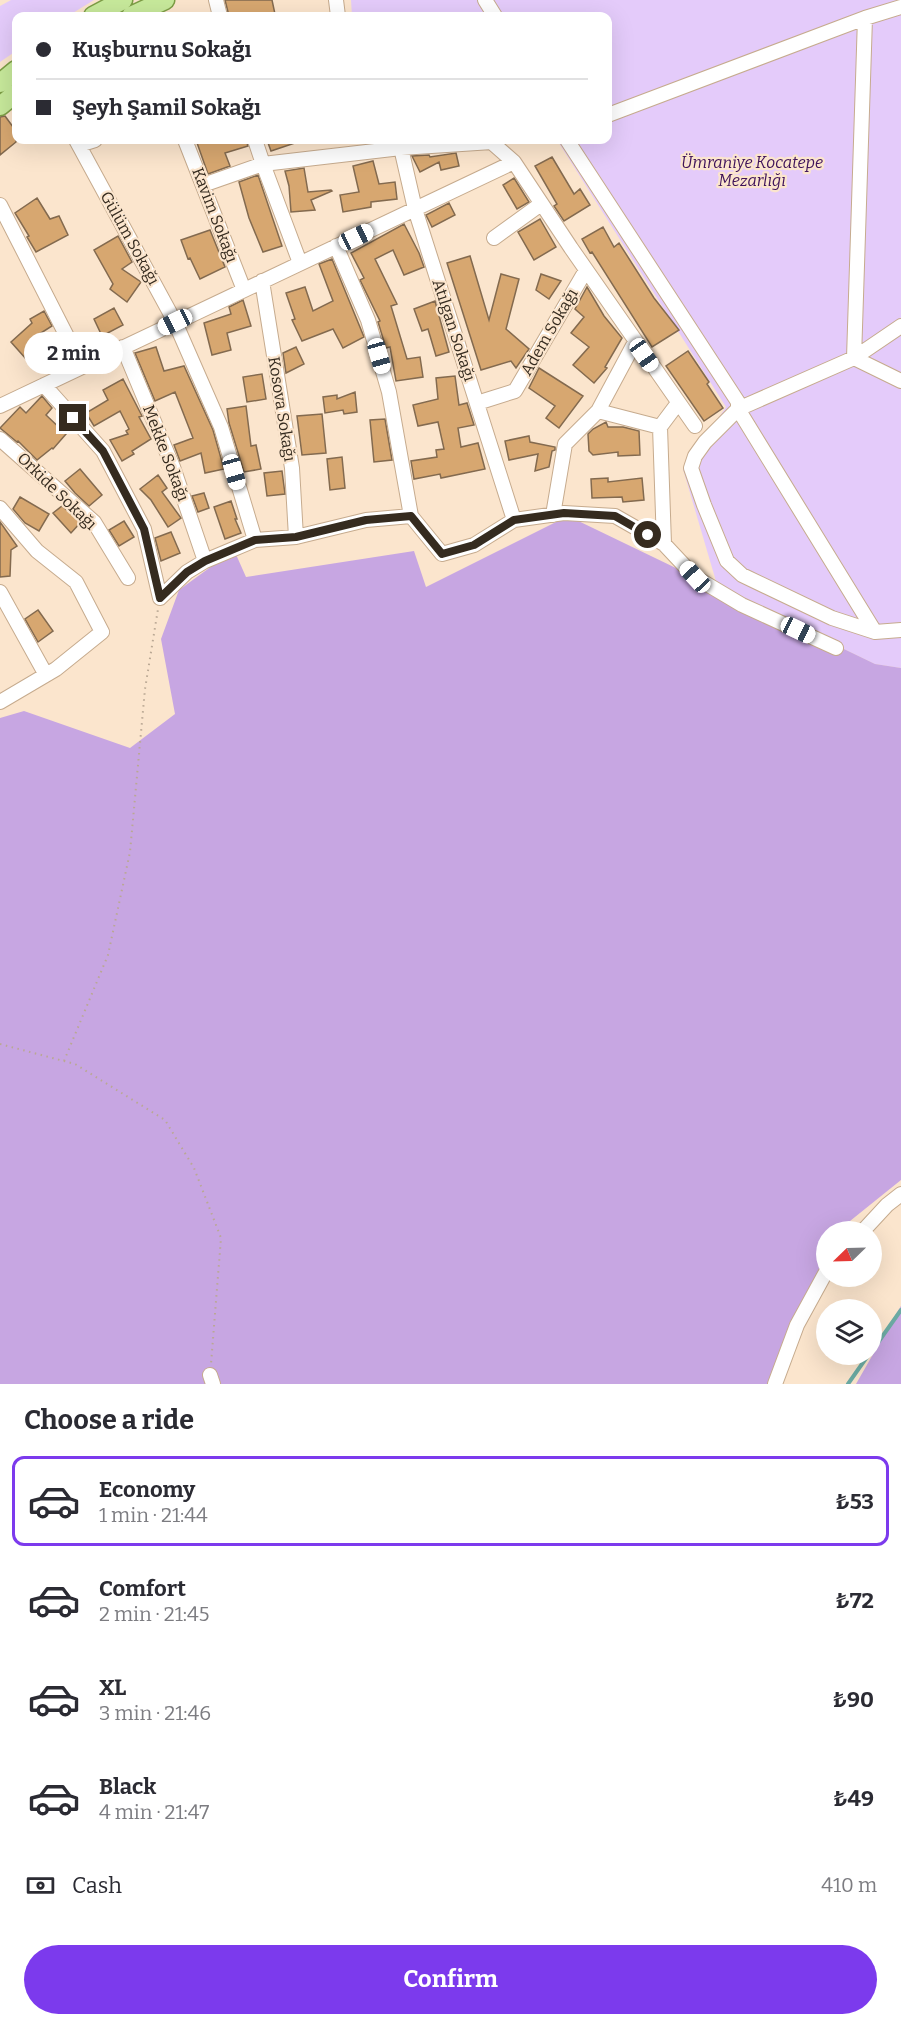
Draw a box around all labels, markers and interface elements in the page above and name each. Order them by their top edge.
text: Kuşburnu Sokağı [72,36,251,63]
text: Şeyh Şamil Sokağı [72,94,261,121]
park label: Ümraniye Kocatepe Mezarlığı [681,153,823,190]
street label: Kavim Sokağı [188,165,242,265]
street label: Gülüm Sokağı [96,188,164,288]
car [336,221,376,253]
street label: Atılgan Sokağı [429,277,480,384]
street label: Adem Sokağı [516,285,582,379]
car [155,306,195,338]
callout: 2 min [23,331,122,373]
car [626,335,662,375]
car [365,336,393,376]
text: 2 min [47,341,100,365]
street label: Kosova Sokağı [264,355,300,463]
street label: Mekke Sokağı [139,402,193,504]
route end [59,404,86,431]
street label: Orkide Sokağı [13,448,101,534]
car [220,452,248,492]
route start [634,521,661,548]
car [676,558,714,596]
car [778,614,818,646]
north arrow [816,1221,882,1287]
map controls [816,1221,882,1365]
button: layers [816,1299,882,1365]
text: Choose a ride [24,1404,194,1436]
icon: car [27,1474,81,1528]
text: Economy [99,1476,195,1503]
text: ₺53 [835,1488,874,1515]
text: 1 min · 21:44 [99,1503,208,1527]
icon: car [27,1573,81,1627]
text: Comfort [99,1575,186,1602]
text: ₺72 [835,1587,874,1614]
text: 2 min · 21:45 [99,1602,209,1626]
icon: car [27,1672,81,1726]
text: XL [99,1674,126,1701]
text: ₺90 [832,1686,874,1713]
text: 3 min · 21:46 [99,1701,211,1725]
icon: car [27,1771,81,1825]
text: Black [99,1773,156,1800]
text: ₺49 [833,1785,874,1812]
text: 4 min · 21:47 [99,1800,209,1824]
icon: cash [24,1869,57,1902]
text: Cash [72,1872,122,1899]
text: 410 m [821,1873,877,1897]
button: Confirm [24,1945,877,2014]

